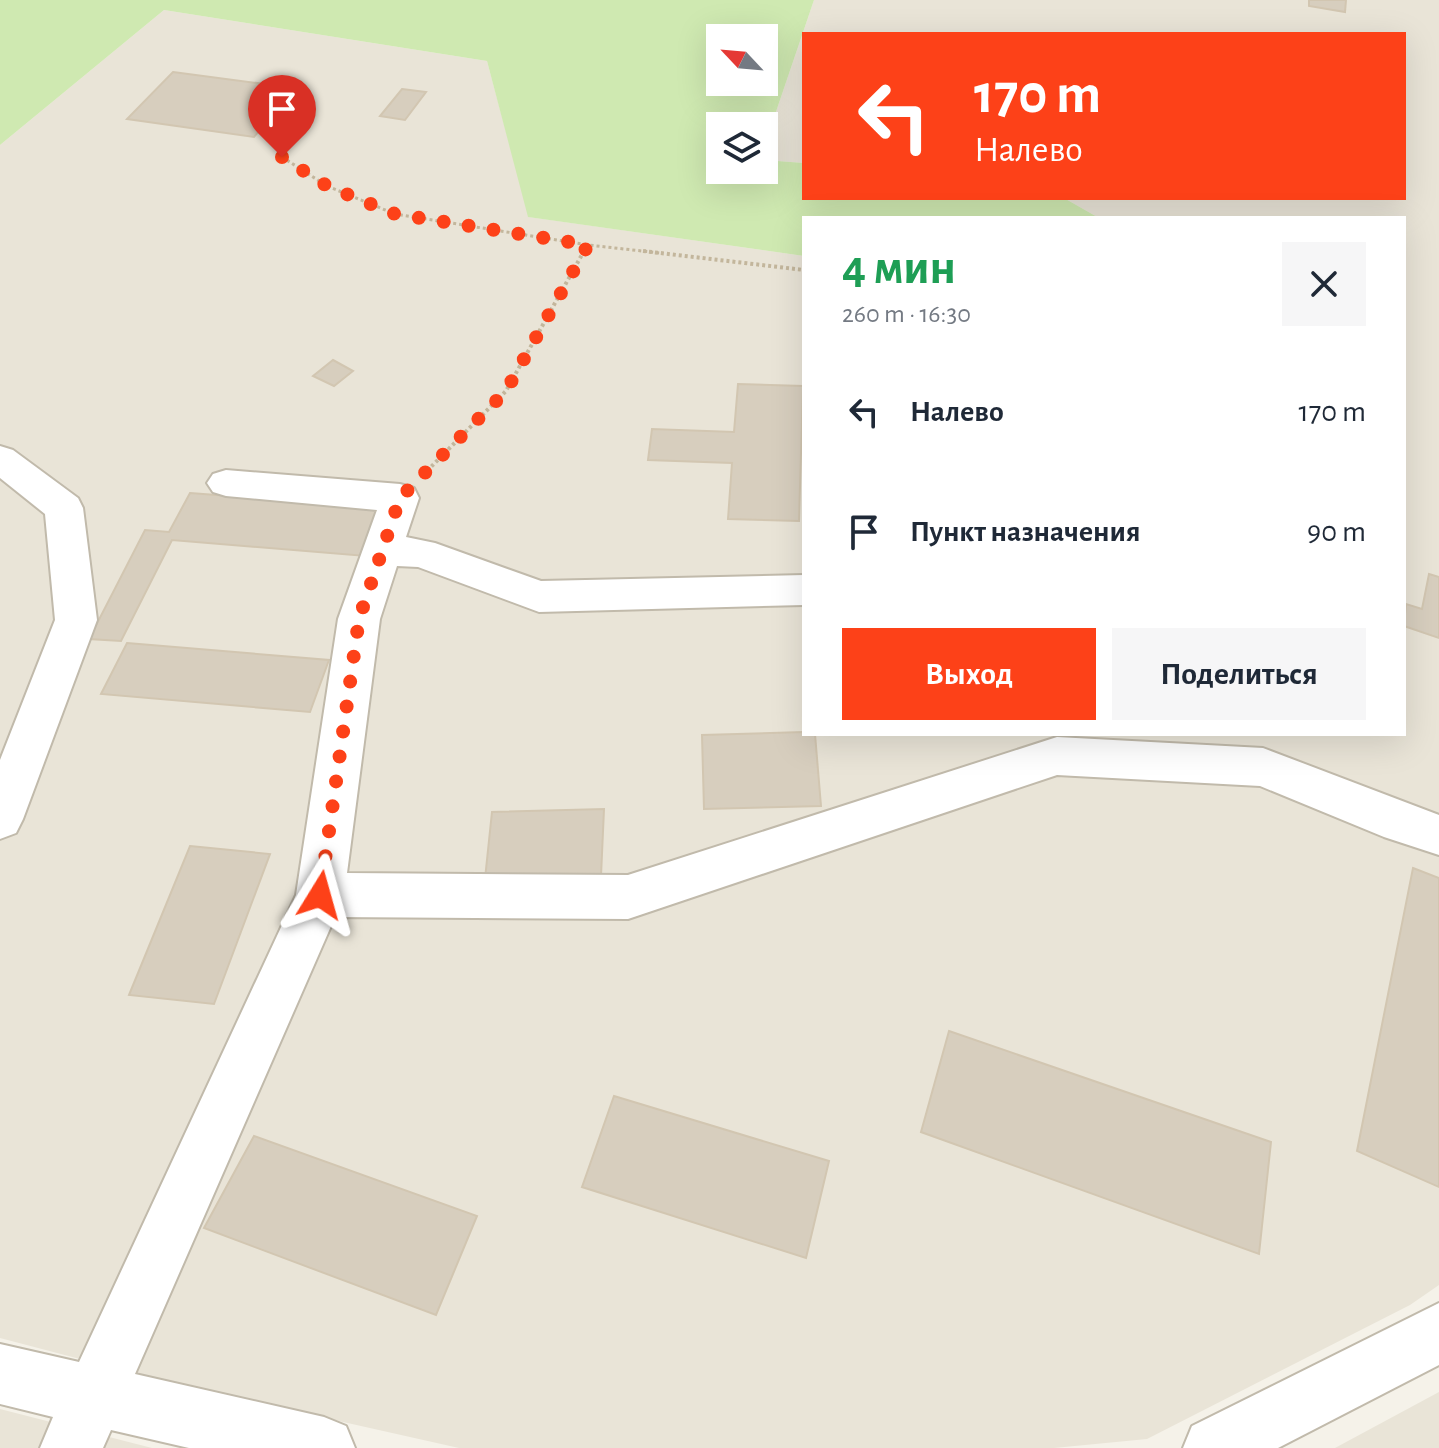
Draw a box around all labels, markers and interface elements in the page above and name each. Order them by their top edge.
north arrow [706,24,778,96]
map controls [706,24,778,184]
icon: left [842,64,946,168]
text: 170 m [974,67,1101,123]
pin [248,75,316,157]
icon: arrive [260,87,304,131]
button: layers [706,112,778,184]
text: Налево [974,132,1083,168]
button: close [1282,242,1366,326]
text: 4 мин [842,245,956,293]
text: 260 m · 16:30 [842,301,971,327]
icon: left [842,390,886,434]
text: Налево [910,397,1004,427]
text: 170 m [1298,397,1366,427]
icon: arrive [842,510,886,554]
text: Пункт назначения [910,517,1141,547]
text: 90 m [1307,517,1366,547]
button: Выход [842,628,1096,720]
button: Поделиться [1112,628,1366,720]
position arrow [278,853,362,937]

